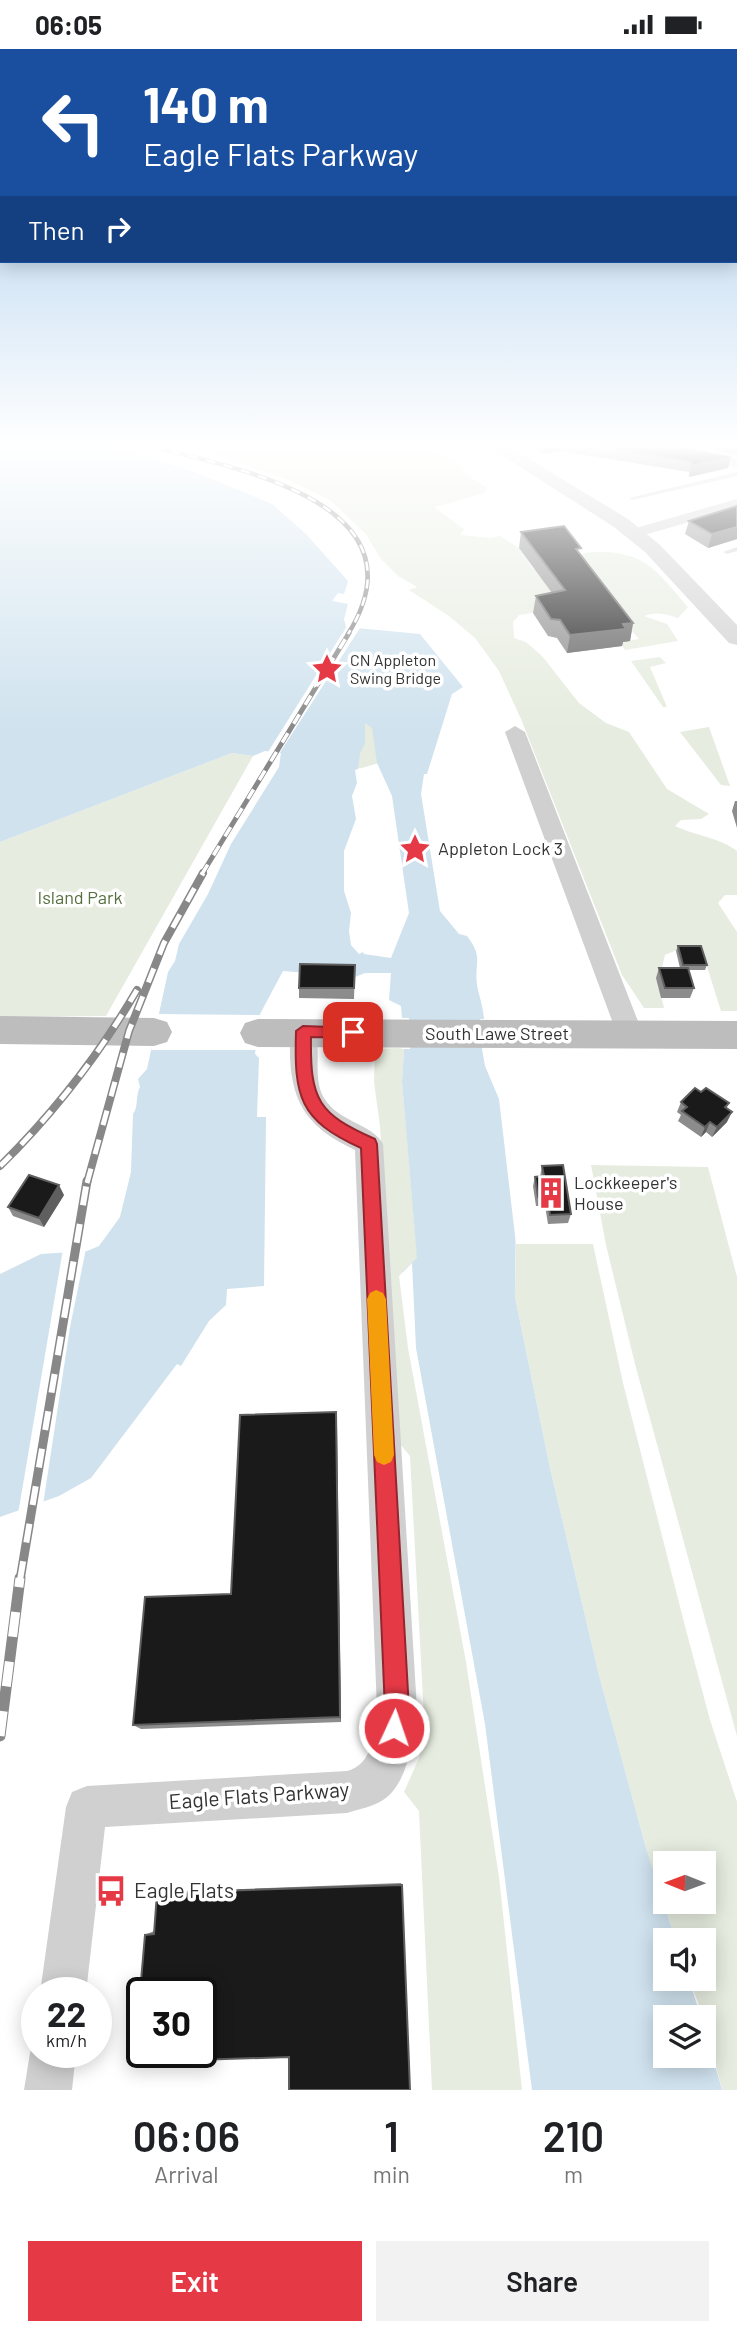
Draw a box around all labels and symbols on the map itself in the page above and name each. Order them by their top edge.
place label: CN Appleton Swing Bridge [350,650,441,687]
place icon: CN Appleton Swing Bridge [310,652,344,686]
place icon: Appleton Lock 3 [398,832,432,866]
place label: Appleton Lock 3 [438,837,563,859]
park label: Island Park [37,886,123,908]
pin [323,1002,383,1062]
street label: South Lawe Street [425,1022,569,1044]
place label: Lockkeeper's House [574,1171,677,1214]
building icon: Lockkeeper's House [534,1176,568,1210]
position arrow [357,1691,431,1765]
street label: Eagle Flats Parkway [168,1776,350,1813]
north arrow [653,1851,716,1915]
bus stop icon: Eagle Flats [94,1874,128,1908]
place label: Eagle Flats [134,1877,234,1902]
speed limit sign: 30 [126,1977,217,2068]

